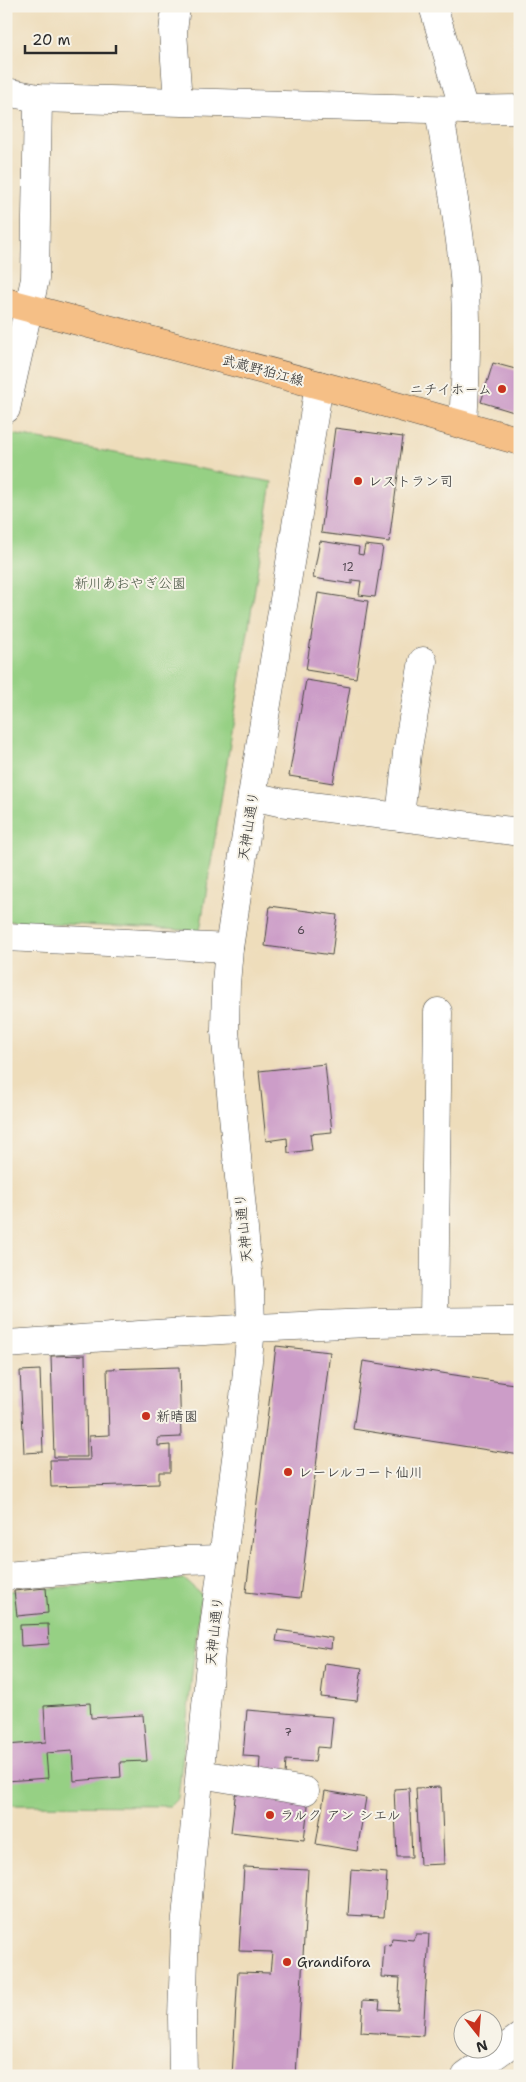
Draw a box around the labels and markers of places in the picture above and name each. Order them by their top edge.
place label: ニチイホーム [409,380,492,398]
marker: ニチイホーム [496,383,508,395]
place label: レストラン司 [368,472,453,490]
marker: レストラン司 [352,475,364,487]
place label: 新晴園 [156,1407,198,1425]
marker: 新晴園 [140,1410,152,1422]
place label: レーレルコート仙川 [298,1463,423,1481]
marker: レーレルコート仙川 [282,1466,294,1478]
place label: ラルク アン シエル [280,1806,401,1824]
marker: ラルク アン シエル [264,1809,276,1821]
place label: Grandifora [297,1953,371,1971]
marker: Grandifora [281,1956,293,1968]

